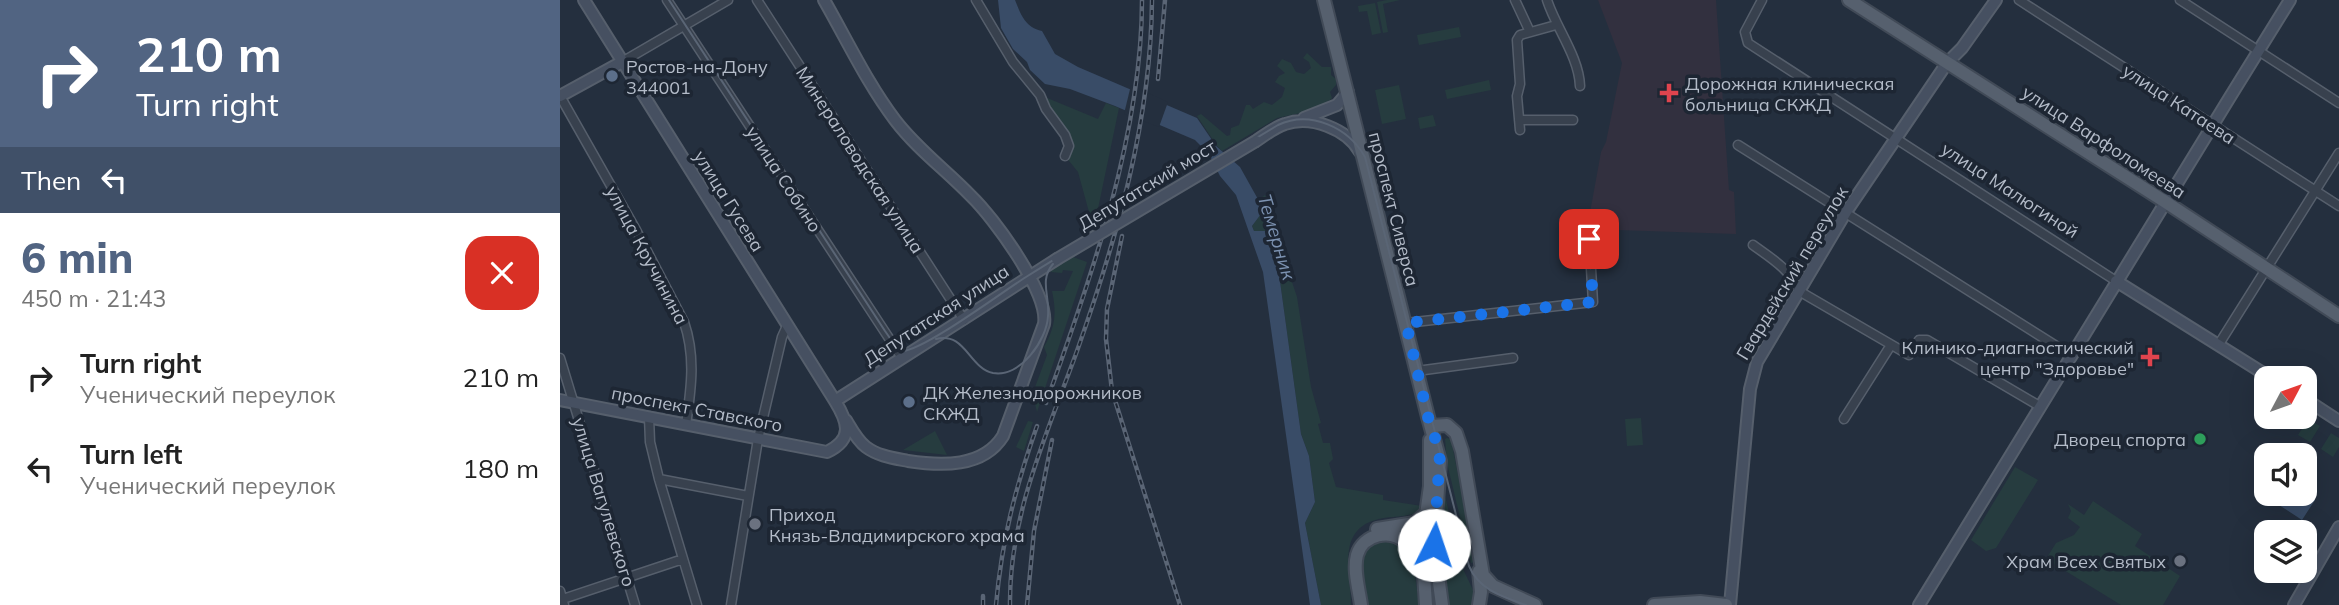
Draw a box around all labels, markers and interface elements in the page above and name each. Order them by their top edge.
text: 210 m [136,23,282,84]
icon: right [21,28,112,119]
place label: Ростов-на-Дону 344001 [626,55,768,99]
street label: улица Катаева [2118,59,2240,149]
street label: Минераловодская улица [791,62,929,258]
marker: Ростов-на-Дону 344001 [604,68,620,84]
place label: Дорожная клиническая больница СКЖД [1685,72,1894,116]
street label: улица Варфоломеева [2018,80,2190,204]
marker: Дорожная клиническая больница СКЖД [1659,83,1679,103]
text: Turn right [136,84,279,124]
street label: улица Собино [741,122,827,236]
street label: проспект Сиверса [1364,129,1424,289]
street label: Депутатский мост [1074,134,1221,235]
street label: улица Малюгиной [1937,137,2083,243]
street label: улица Гусева [689,146,769,256]
icon: left [95,161,133,199]
text: Then [21,164,81,197]
street label: улица Кручинина [601,182,693,328]
street label: Гвардейский переулок [1731,182,1853,364]
water label: Темерник [1253,191,1302,283]
pin [1559,209,1619,269]
icon: arrive [1570,220,1608,258]
text: 6 min [21,231,134,284]
button: close [465,236,539,310]
street label: Депутатская улица [859,259,1013,371]
text: 450 m · 21:43 [21,284,166,313]
place label: Клинико-диагностический центр "Здоровье" [1902,336,2134,380]
text: Turn right [80,347,201,380]
marker: Клинико-диагностический центр "Здоровье" [2140,347,2160,367]
icon: right [21,359,59,397]
text: 210 m [463,361,539,394]
north arrow [2254,366,2317,429]
map controls [2254,366,2317,583]
text: Ученический переулок [80,380,335,409]
street label: проспект Ставского [610,381,784,437]
place label: ДК Железнодорожников СКЖД [923,381,1142,425]
marker: ДК Железнодорожников СКЖД [901,394,917,410]
street label: улица Вагулевского [567,415,641,589]
place label: Дворец спорта [2054,428,2186,451]
marker: Дворец спорта [2192,431,2208,447]
text: Turn left [80,438,182,471]
button: sound [2254,443,2317,506]
icon: left [21,450,59,488]
text: 180 m [463,452,539,485]
text: Ученический переулок [80,471,335,500]
place label: Приход Князь-Владимирского храма [769,503,1025,547]
position arrow [1397,508,1471,582]
marker: Приход Князь-Владимирского храма [747,516,763,532]
button: layers [2254,520,2317,583]
place label: Храм Всех Святых [2006,550,2166,573]
marker: Храм Всех Святых [2172,553,2188,569]

